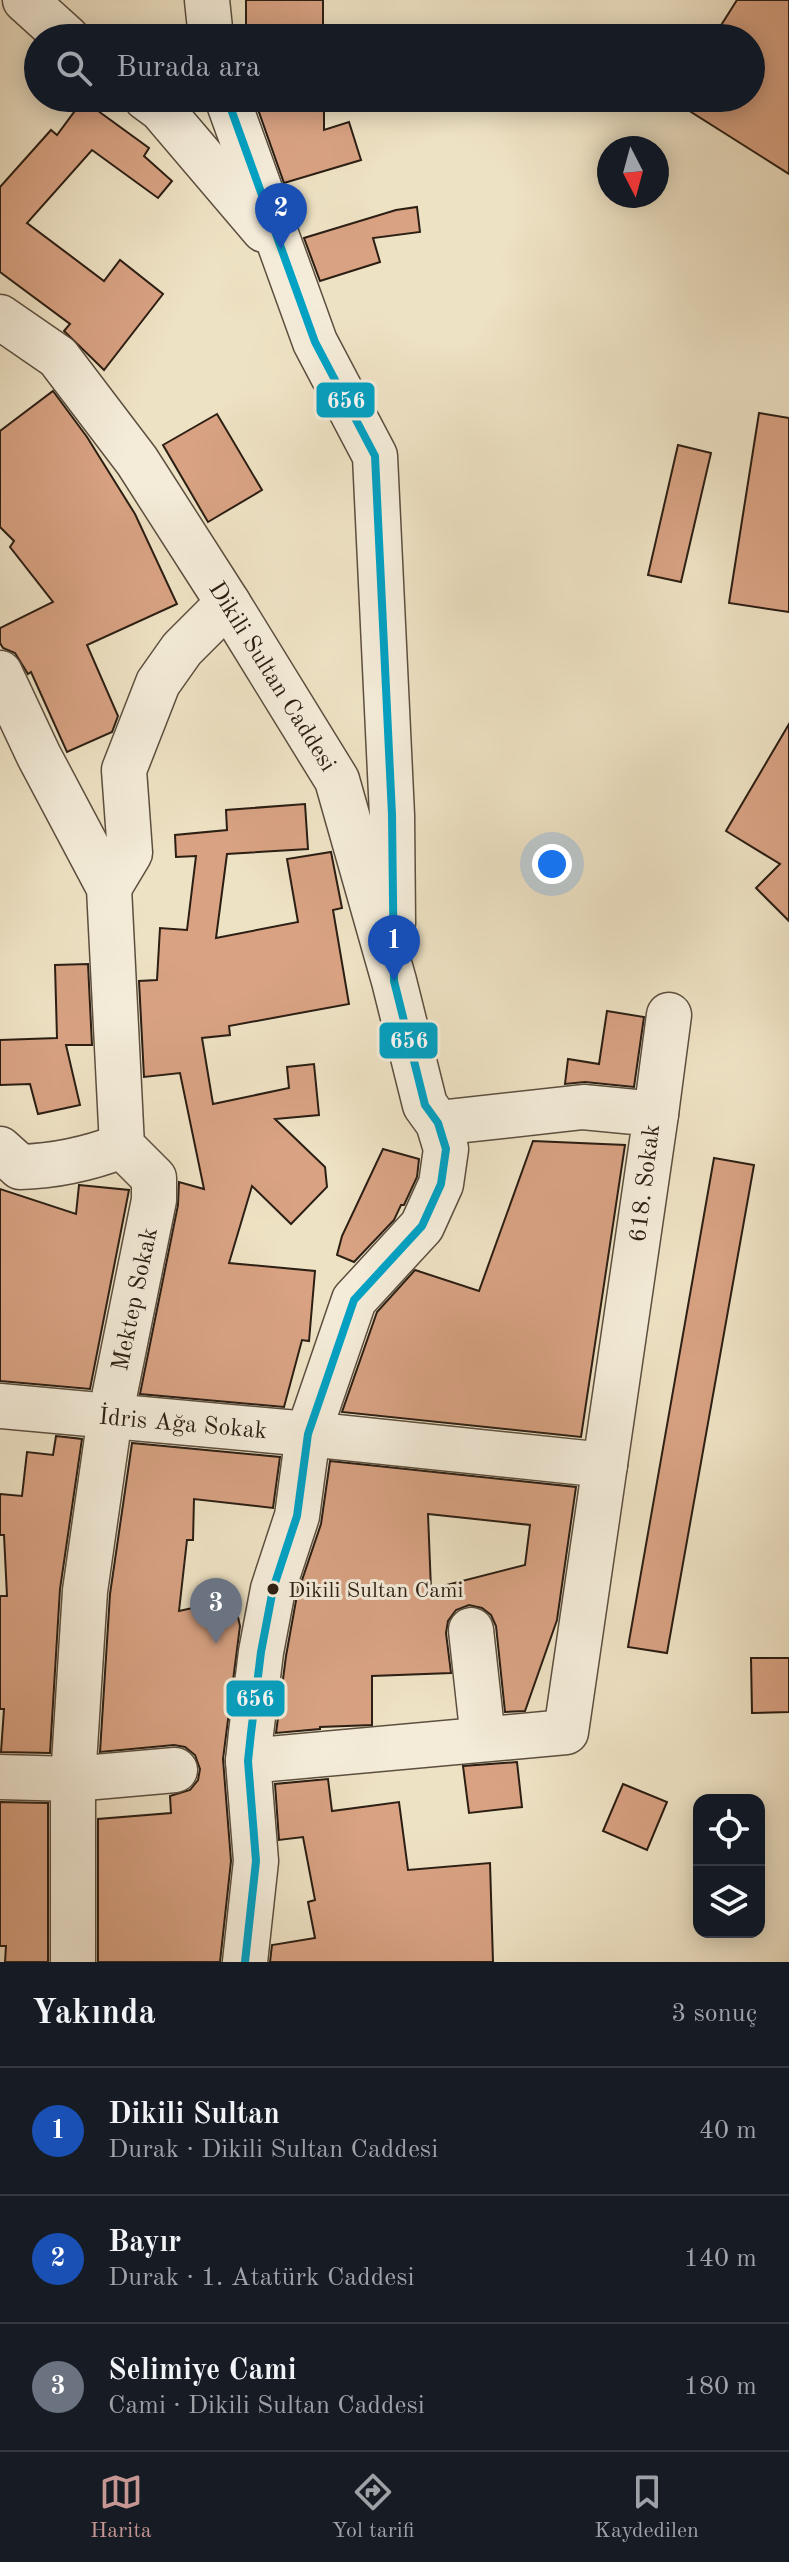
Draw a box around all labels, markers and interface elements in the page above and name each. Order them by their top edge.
search box [24,24,765,112]
icon: search [52,46,96,90]
text: Burada ara [116,53,261,83]
north arrow [597,136,669,208]
pin: 2 [255,183,307,249]
line badge: 656 [315,381,376,419]
text: 656 [327,391,365,413]
street label: Dikili Sultan Caddesi [203,578,339,776]
your location [532,844,572,884]
pin: 1 [368,915,420,981]
line badge: 656 [378,1021,439,1060]
text: 656 [390,1031,428,1053]
street label: 618. Sokak [627,1123,665,1244]
street label: Mektep Sokak [109,1226,163,1373]
street label: İdris Ağa Sokak [98,1403,268,1444]
pin: 3 [190,1578,242,1644]
place label: Dikili Sultan Cami [288,1580,464,1602]
marker: Dikili Sultan Cami [265,1581,281,1597]
line badge: 656 [225,1679,286,1718]
text: 656 [236,1689,274,1711]
map controls [693,1794,765,1938]
button: locate [693,1794,765,1866]
button: layers [693,1866,765,1938]
text: Yakında [32,1997,156,2031]
text: 3 sonuç [671,2001,757,2027]
text: Dikili Sultan [108,2100,280,2130]
text: 1 [50,2118,66,2144]
text: 40 m [699,2118,757,2144]
text: Durak · Dikili Sultan Caddesi [108,2137,438,2163]
text: Bayır [108,2228,181,2258]
text: 2 [50,2246,66,2272]
text: 140 m [684,2246,757,2272]
text: Durak · 1. Atatürk Caddesi [108,2265,415,2291]
text: Selimiye Cami [108,2356,297,2386]
text: 3 [50,2374,66,2400]
text: 180 m [684,2374,757,2400]
text: Cami · Dikili Sultan Caddesi [108,2393,425,2419]
tab: Harita [90,2470,152,2545]
tab: Yol tarifi [332,2470,414,2545]
tab: Kaydedilen [594,2470,699,2545]

